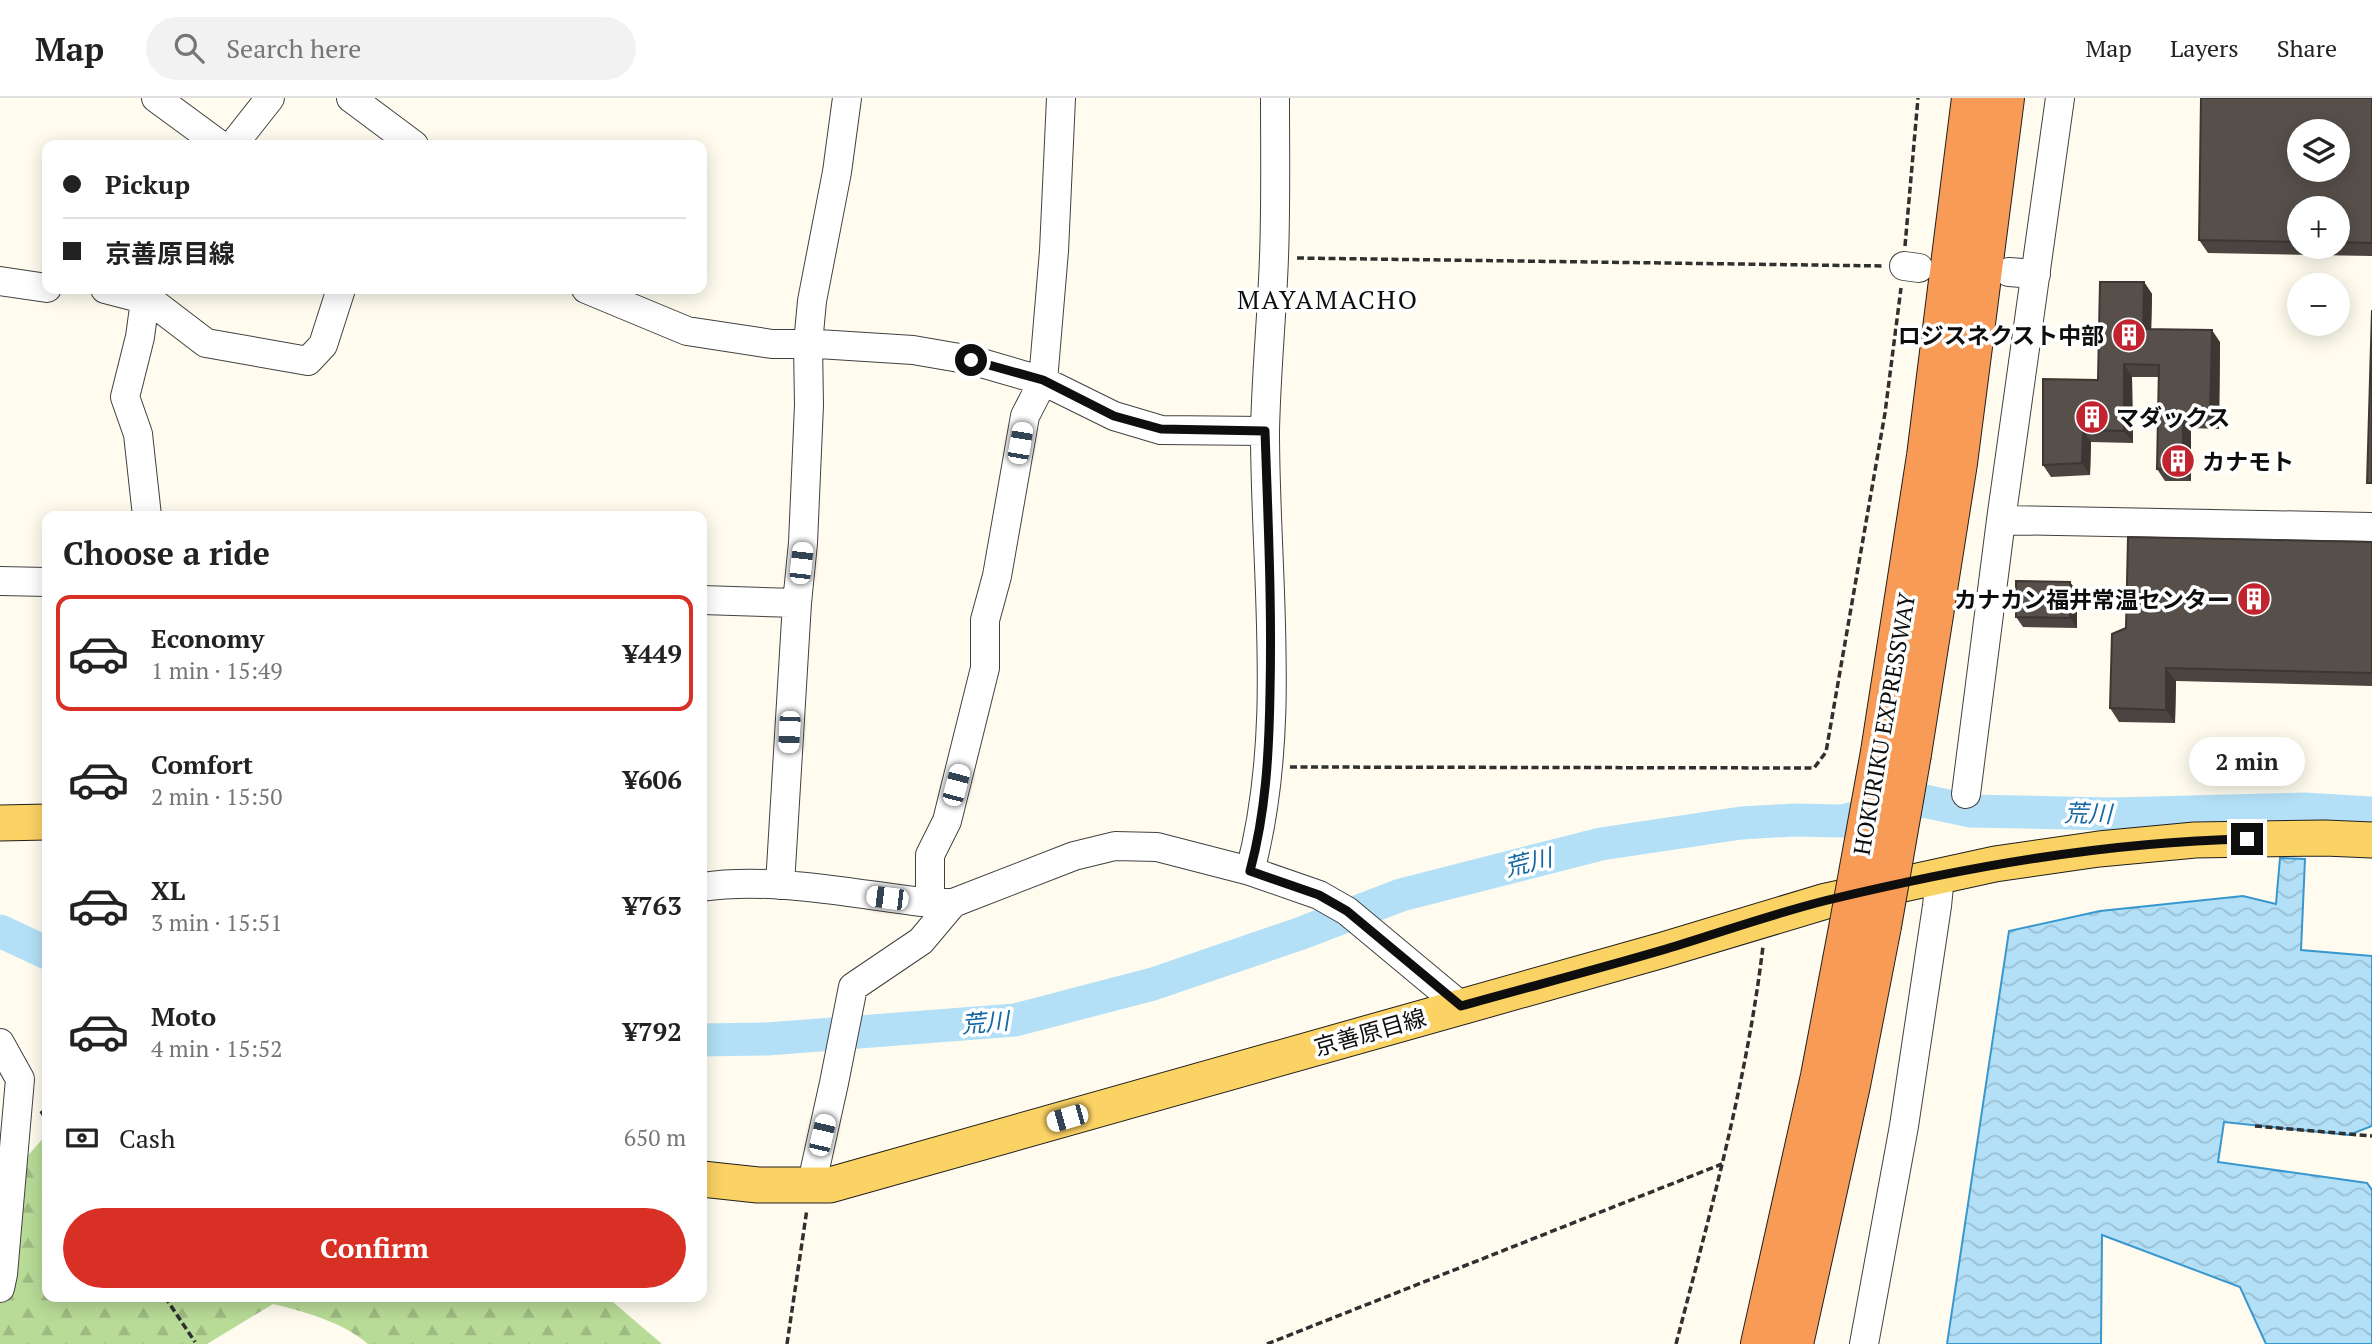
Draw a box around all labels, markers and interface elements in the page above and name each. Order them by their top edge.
search box [146,17,636,80]
text: Map [35,27,104,70]
icon: search [170,29,208,67]
text: Search here [226,31,361,65]
text: Map [2085,32,2132,64]
text: Layers [2170,32,2239,64]
text: Share [2277,32,2337,64]
map controls [2287,119,2350,336]
button: layers [2287,119,2350,182]
text: Pickup [105,167,190,201]
button: + [2287,196,2350,259]
text: 京善原目線 [105,236,235,270]
button: − [2287,273,2350,336]
district label: MAYAMACHO [1237,282,1419,316]
building icon: ロジスネクスト中部 [2110,316,2148,354]
place label: ロジスネクスト中部 [1898,320,2104,351]
route start [955,344,987,376]
building icon: マダックス [2073,398,2111,436]
place label: マダックス [2116,402,2230,433]
car [1007,420,1034,466]
building icon: カナモト [2159,442,2197,480]
place label: カナモト [2202,446,2294,477]
text: Choose a ride [63,532,270,574]
car [789,541,814,585]
building icon: カナカン福井常温センター [2235,580,2273,618]
place label: カナカン福井常温センター [1954,584,2230,615]
street label: HOKURIKU EXPRESSWAY [1846,590,1922,858]
text: Economy [151,621,264,655]
icon: car [67,622,130,685]
text: ¥449 [623,636,682,670]
text: 1 min · 15:49 [151,655,283,686]
car [778,710,801,754]
callout: 2 min [2189,738,2305,786]
text: 2 min [2216,746,2278,777]
text: Comfort [151,747,253,781]
icon: car [67,748,130,811]
text: ¥606 [623,762,682,796]
car [941,762,972,808]
text: 2 min · 15:50 [151,781,283,812]
water label: 荒川 [2064,797,2115,829]
route end [2231,823,2263,855]
water label: 荒川 [1501,840,1558,883]
text: XL [151,873,185,907]
icon: car [67,874,130,937]
car [865,885,910,911]
text: ¥763 [623,888,682,922]
text: 3 min · 15:51 [151,907,283,938]
text: Moto [151,999,216,1033]
icon: car [67,1000,130,1063]
street label: 京善原目線 [1310,1001,1430,1063]
water label: 荒川 [960,1004,1013,1040]
text: ¥792 [623,1014,682,1048]
text: 4 min · 15:52 [151,1033,283,1064]
car [1044,1102,1091,1134]
car [808,1112,837,1158]
icon: cash [63,1119,101,1157]
text: Cash [119,1121,175,1155]
text: 650 m [624,1122,686,1153]
button: Confirm [63,1208,686,1288]

